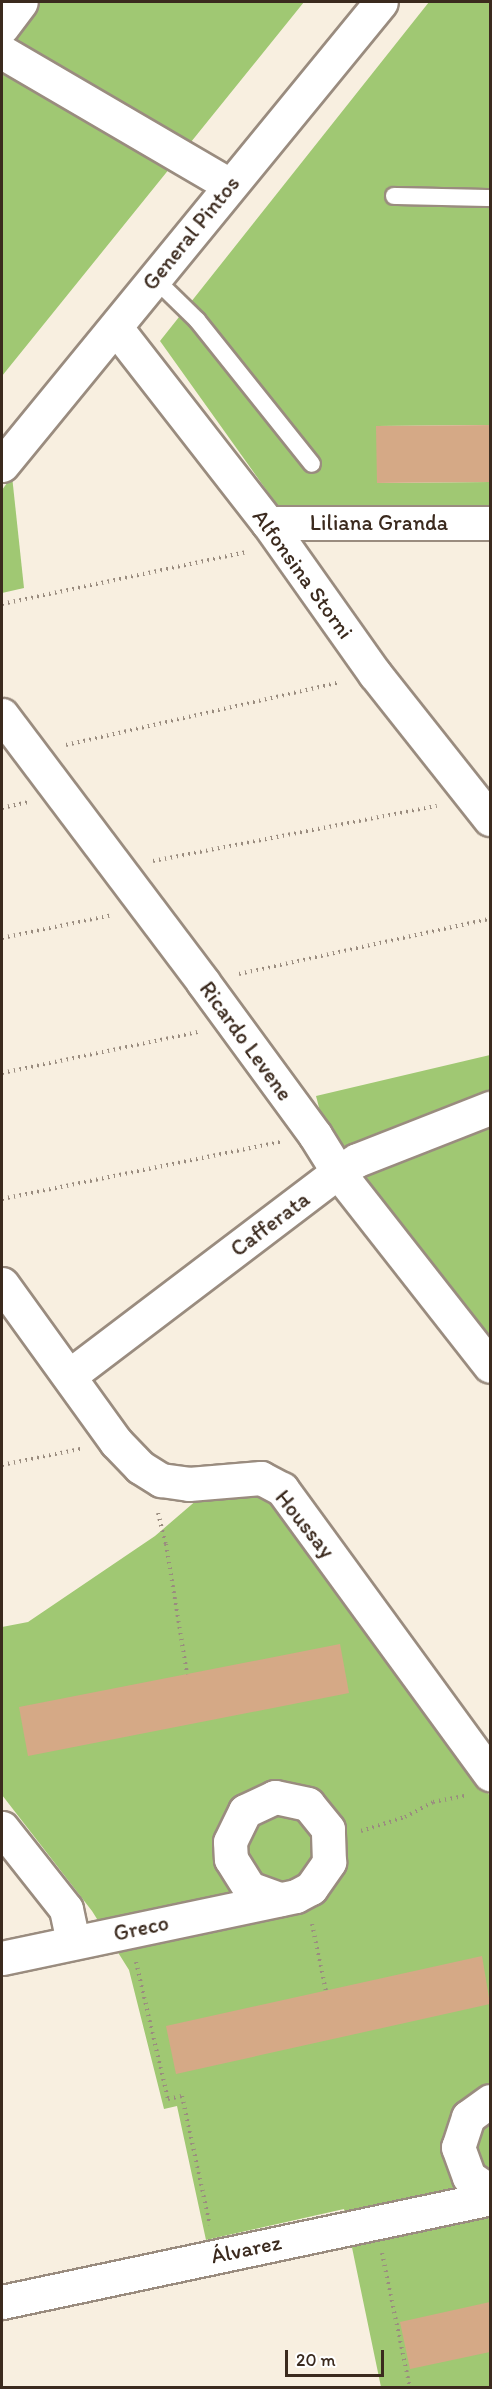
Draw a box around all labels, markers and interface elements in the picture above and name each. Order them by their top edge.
street label: General Pintos [137,171,245,295]
street label: Alfonsina Storni [247,504,359,644]
street label: Liliana Granda [310,510,448,536]
street label: Ricardo Levene [194,976,298,1106]
street label: Cafferata [225,1186,315,1262]
street label: Houssay [270,1485,340,1563]
street label: Greco [111,1909,171,1947]
street label: Álvarez [208,2229,284,2269]
scale bar [288,2338,387,2376]
text: 20 m [296,2349,336,2371]

